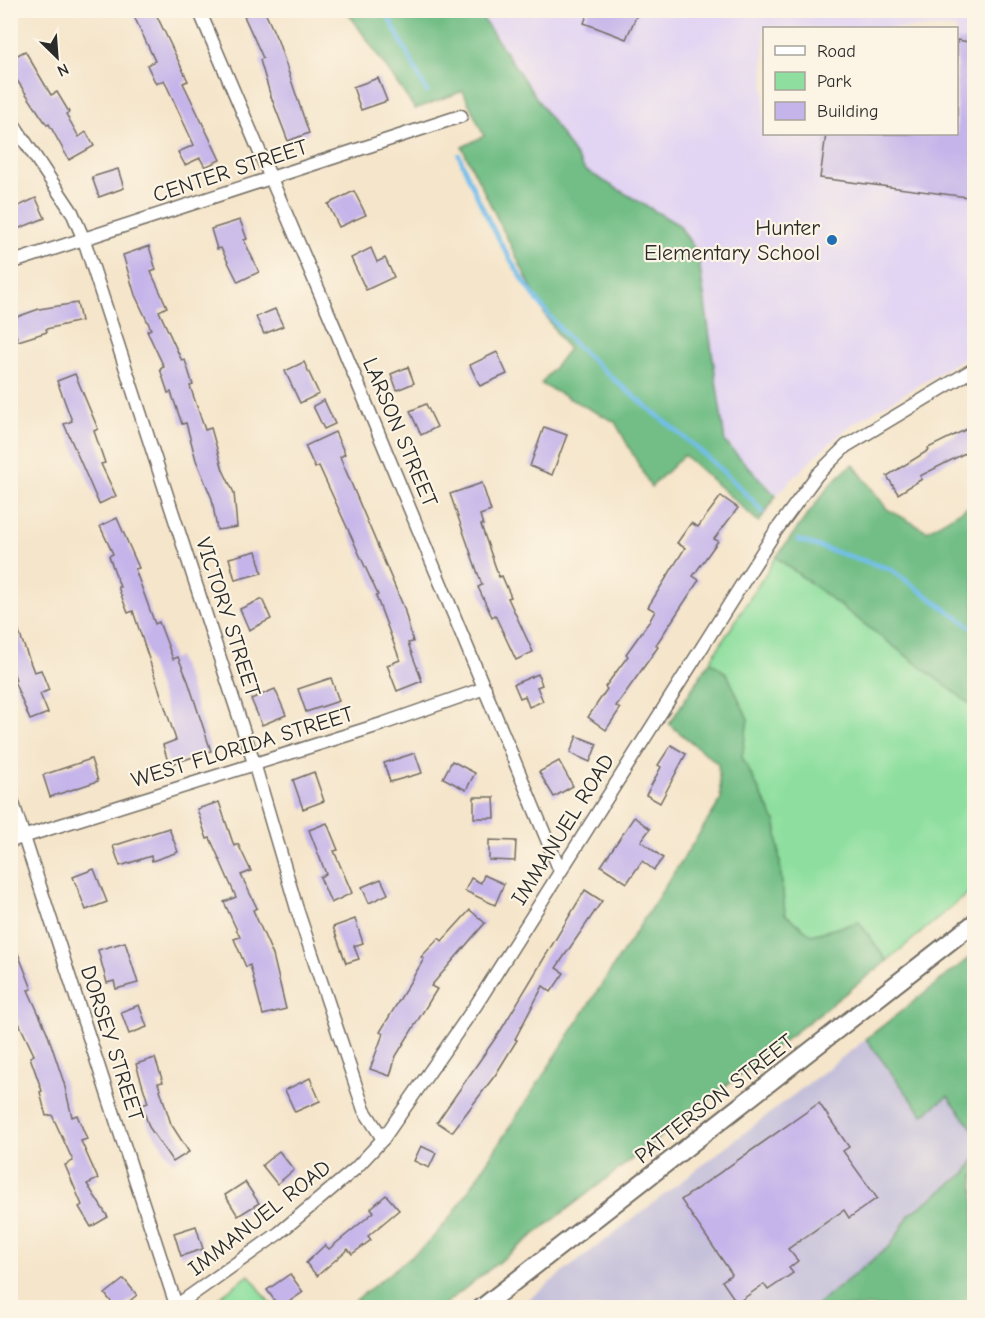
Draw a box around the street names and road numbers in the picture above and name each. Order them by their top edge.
street label: CENTER STREET [150,134,311,208]
street label: LARSON STREET [357,354,443,511]
street label: VICTORY STREET [190,534,266,701]
street label: WEST FLORIDA STREET [128,701,357,793]
street label: IMMANUEL ROAD [506,749,620,910]
street label: DORSEY STREET [75,962,150,1125]
street label: PATTERSON STREET [630,1028,800,1169]
street label: IMMANUEL ROAD [183,1154,336,1281]

